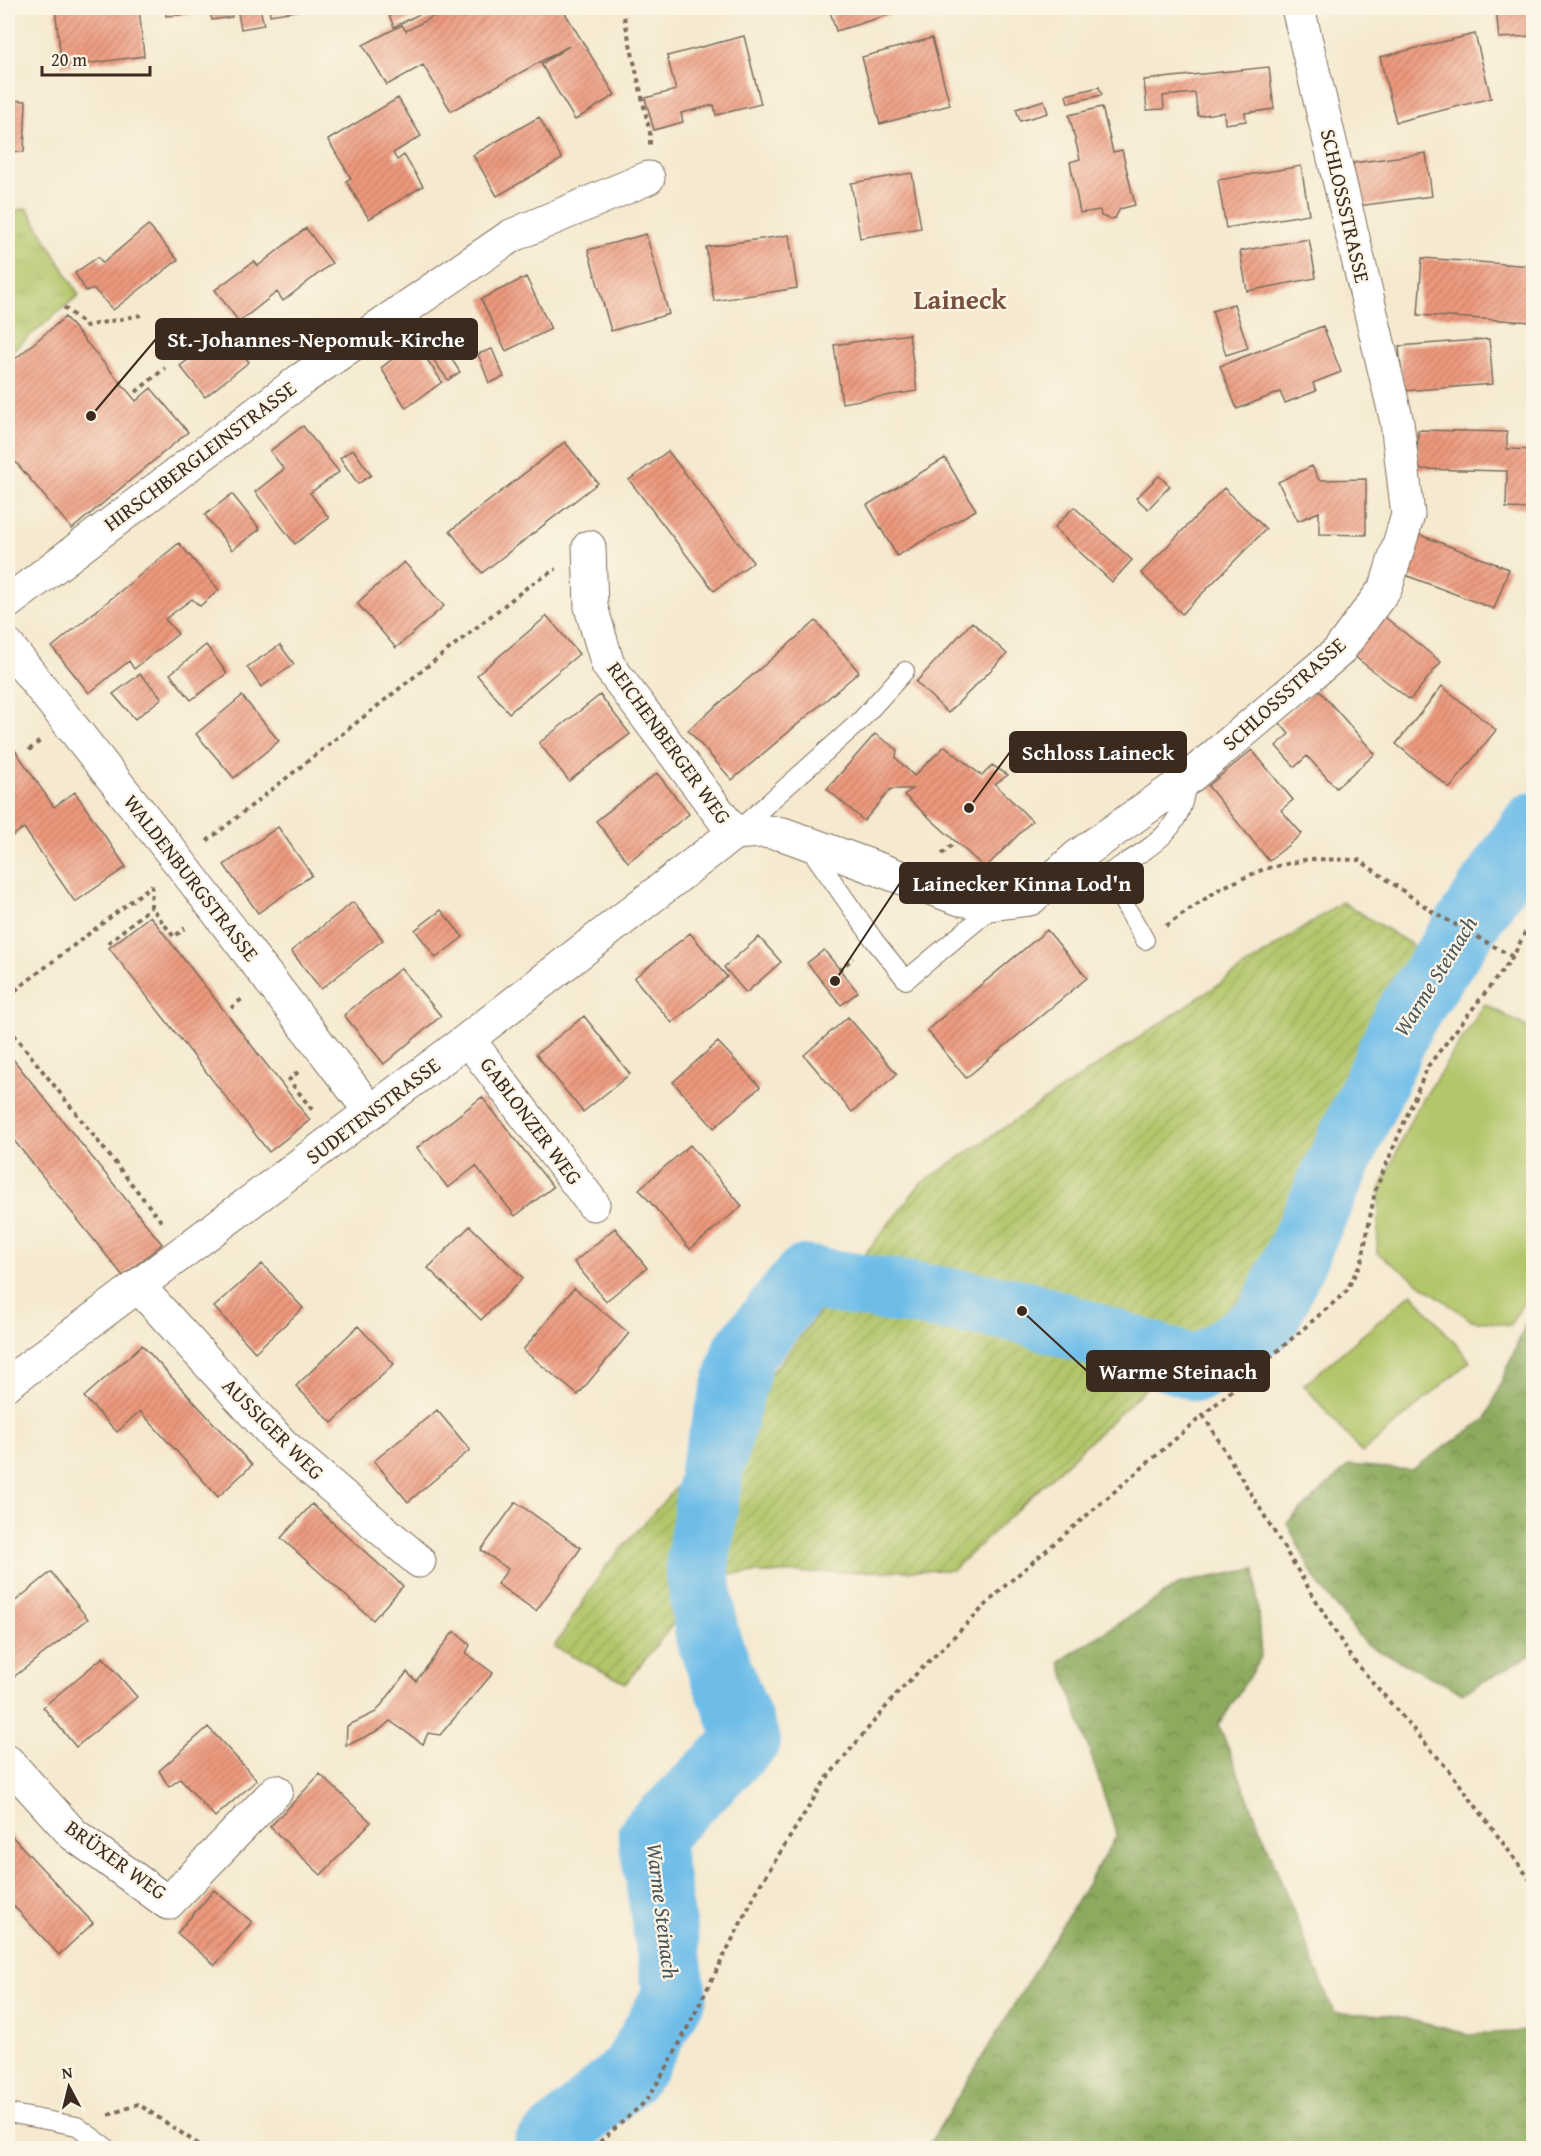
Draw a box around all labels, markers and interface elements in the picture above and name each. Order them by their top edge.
scale bar [42,39,150,77]
text: 20 m [51,46,87,73]
street label: SCHLOSSSTRASSE [1313,126,1378,286]
district label: Laineck [914,279,1007,319]
callout: St.-Johannes-Nepomuk-Kirche [156,319,477,359]
text: St.-Johannes-Nepomuk-Kirche [167,323,465,355]
street label: HIRSCHBERGLEINSTRASSE [97,373,303,538]
street label: SCHLOSSSTRASSE [1215,629,1353,758]
street label: REICHENBERGER WEG [600,655,739,830]
callout: Schloss Laineck [1010,732,1186,772]
text: Schloss Laineck [1022,736,1175,768]
street label: WALDENBURGSTRASSE [116,788,267,968]
callout: Lainecker Kinna Lod'n [900,863,1143,903]
text: Lainecker Kinna Lod'n [913,867,1131,899]
water label: Warme Steinach [1385,910,1485,1042]
street label: SUDETENSTRASSE [299,1049,447,1172]
street label: GABLONZER WEG [473,1050,590,1191]
callout: Warme Steinach [1087,1351,1269,1391]
text: Warme Steinach [1099,1355,1257,1387]
street label: AUSSIGER WEG [215,1371,331,1487]
street label: BRÜXER WEG [59,1812,174,1907]
water label: Warme Steinach [639,1841,687,1981]
north arrow [39,2057,99,2117]
text: N [60,2060,74,2085]

